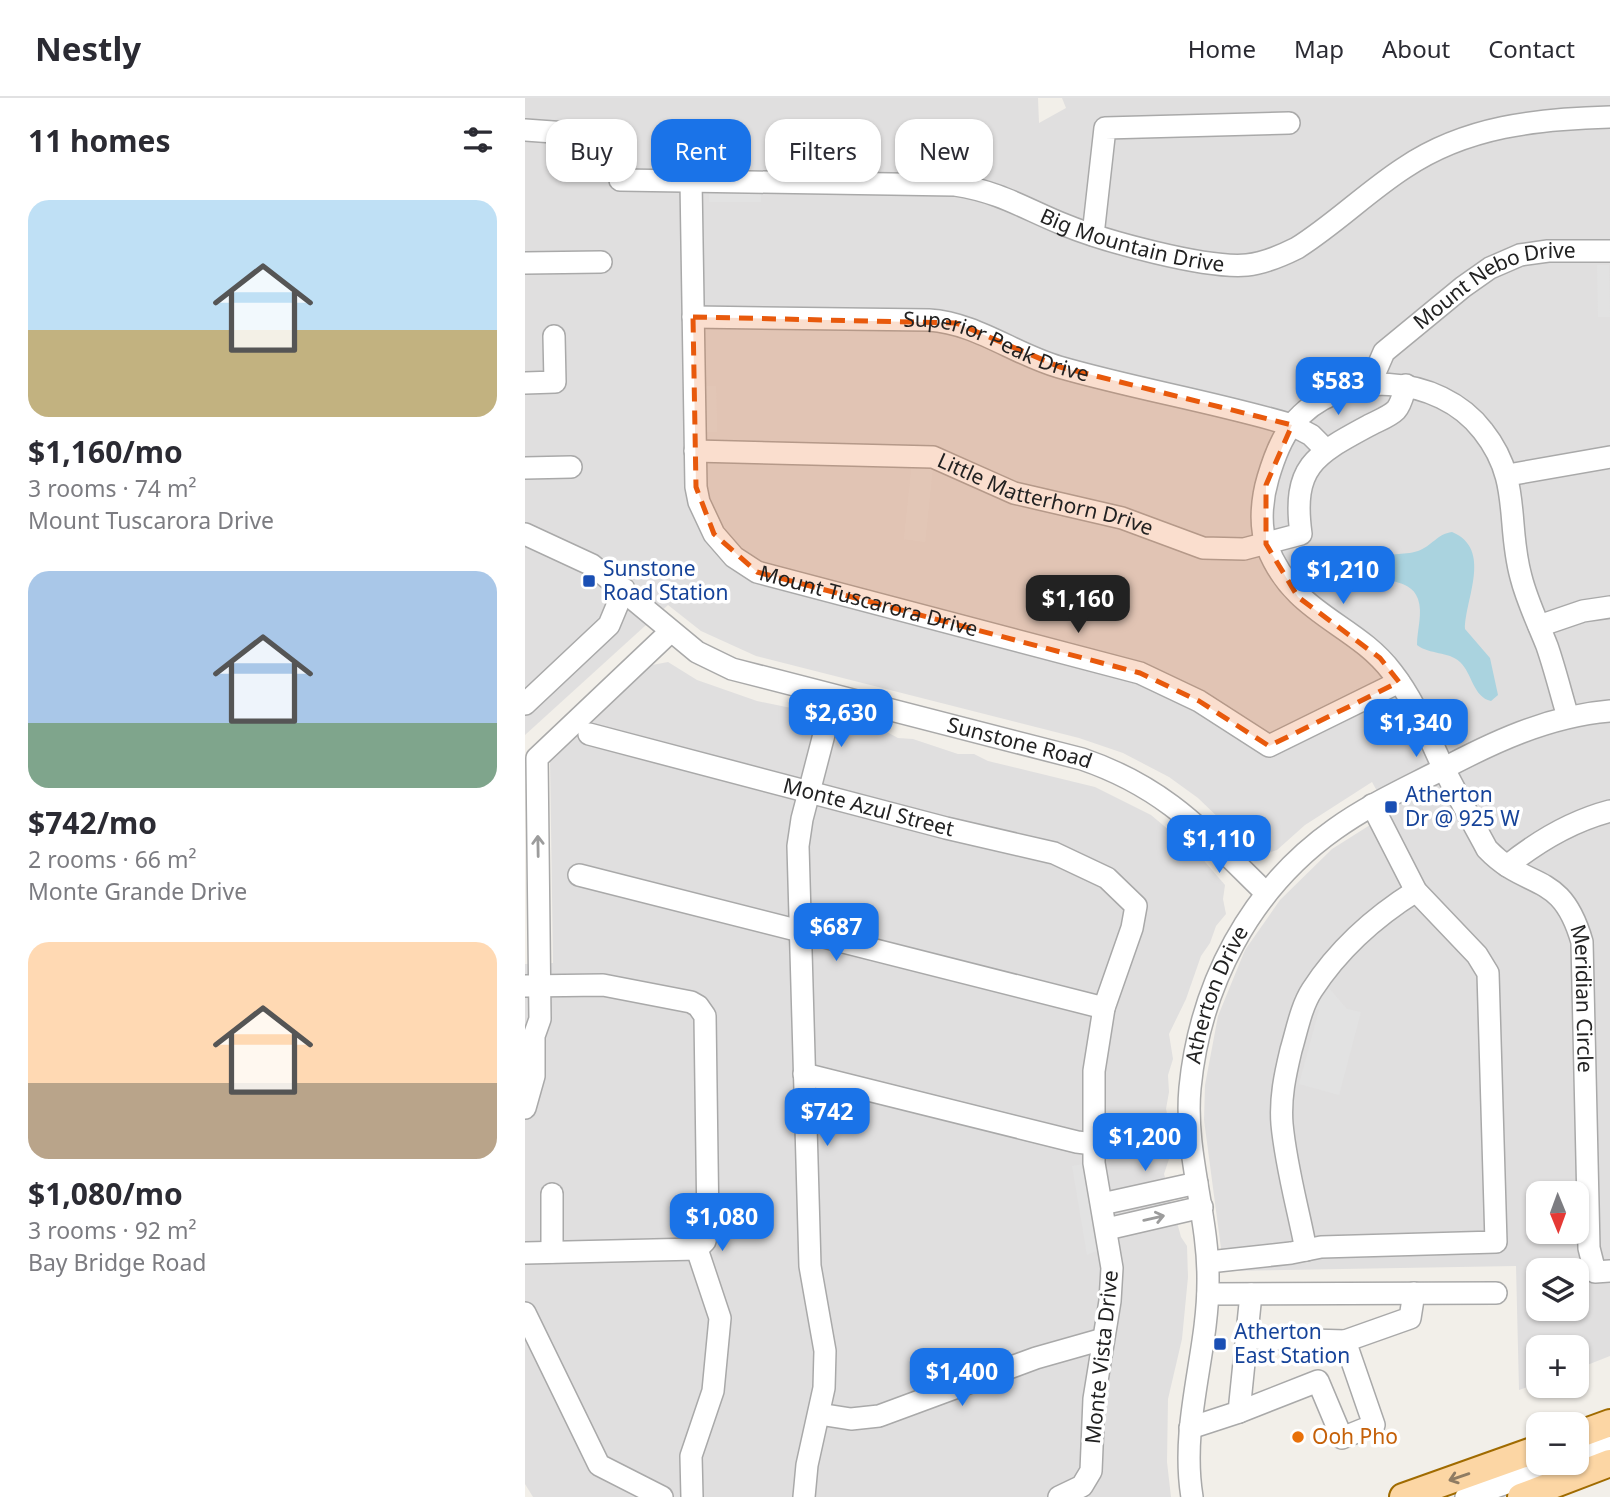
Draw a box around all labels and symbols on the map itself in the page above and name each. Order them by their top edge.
street label: Big Mountain Drive [1036,201,1226,278]
street label: Mount Nebo Drive [1407,236,1576,335]
street label: Superior Peak Drive [903,305,1092,388]
pin: $583 [1297,358,1379,417]
street label: Little Matterhorn Drive [933,446,1158,541]
pin: $1,210 [1286,546,1400,606]
place label: Sunstone Road Station [603,554,729,606]
street label: Mount Tuscarora Drive [757,558,981,643]
marker: Sunstone Road Station [581,573,597,589]
pin: $1,160 [1021,575,1135,635]
pin: $2,630 [784,690,898,749]
pin: $1,340 [1359,700,1473,759]
street label: Sunstone Road [944,710,1096,775]
street label: Monte Azul Street [780,771,957,842]
place label: Atherton Dr @ 925 W [1405,780,1520,832]
marker: Atherton Dr @ 925 W [1383,799,1399,815]
pin: $1,110 [1162,816,1276,875]
one-way arrow [531,835,544,858]
pin: $687 [795,904,877,963]
street label: Atherton Drive [1178,920,1254,1066]
street label: Meridian Circle [1564,921,1600,1073]
pin: $742 [786,1088,868,1148]
pin: $1,200 [1088,1114,1202,1173]
north arrow [1526,1181,1589,1244]
pin: $1,080 [665,1194,779,1253]
one-way arrow [1142,1211,1165,1224]
street label: Monte Vista Drive [1078,1269,1124,1445]
place label: Atherton East Station [1234,1317,1350,1369]
marker: Atherton East Station [1212,1336,1228,1352]
pin: $1,400 [905,1348,1019,1408]
place label: Ooh Pho [1312,1422,1398,1450]
marker: Ooh Pho [1290,1429,1306,1445]
one-way arrow [1449,1472,1471,1484]

